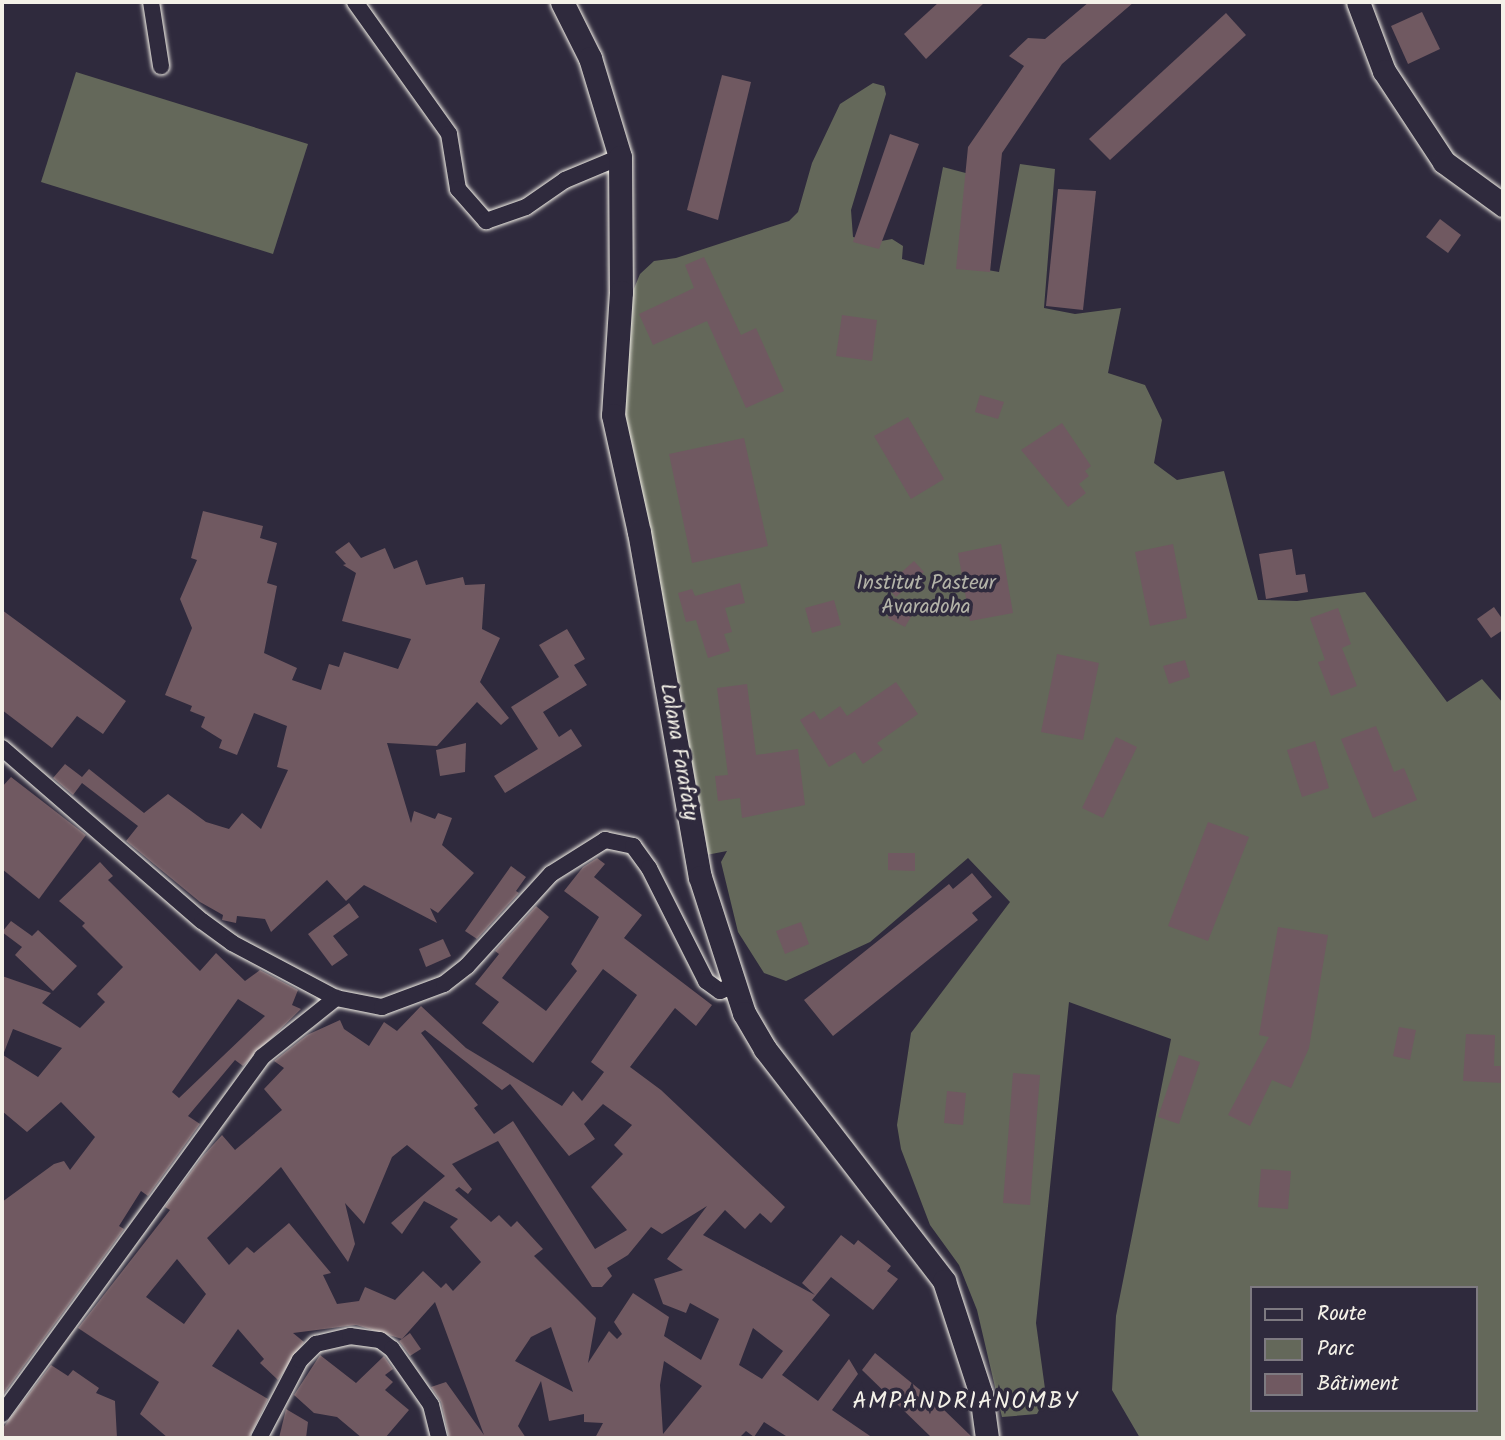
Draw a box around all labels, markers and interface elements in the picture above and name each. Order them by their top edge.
park label: Institut Pasteur Avaradoha [856,571,996,621]
street label: Lalana Farafaty [654,681,702,823]
legend [1250,1286,1477,1412]
text: Route [1317,1298,1366,1331]
text: Parc [1317,1333,1355,1366]
text: Bâtiment [1317,1368,1399,1401]
district label: AMPANDRIANOMBY [854,1388,1078,1416]

